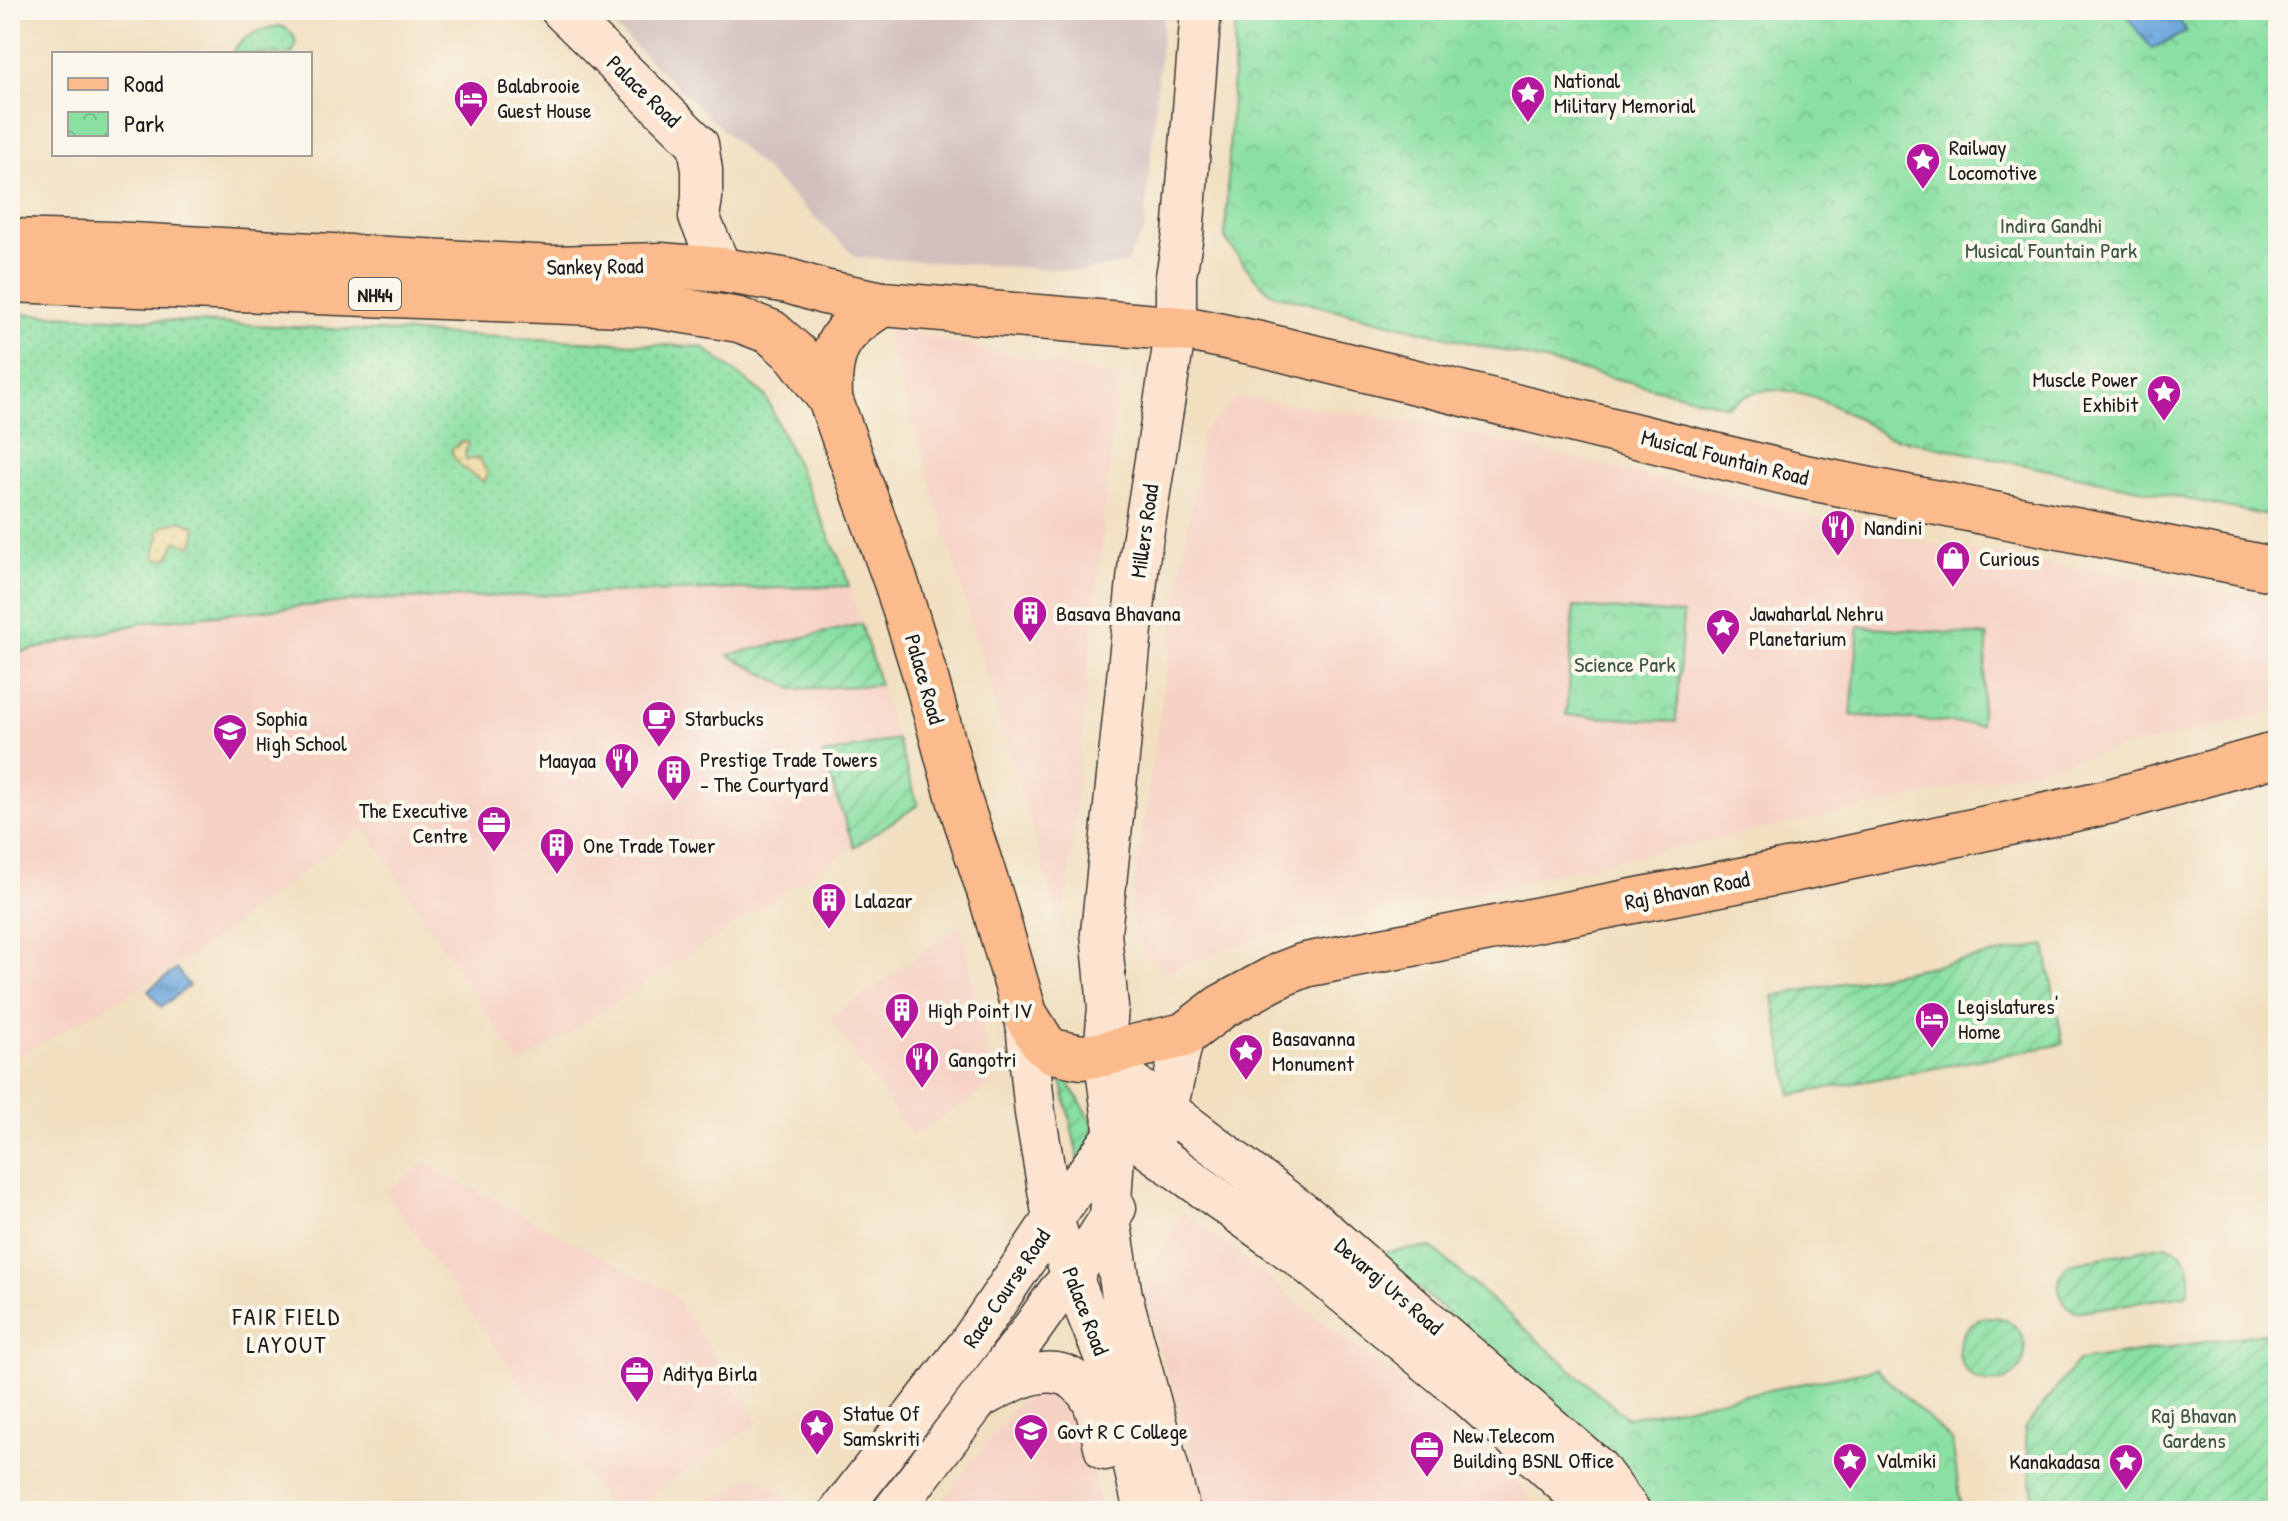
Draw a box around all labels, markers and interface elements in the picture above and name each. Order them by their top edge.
street label: Palace Road [600,48,688,134]
legend [52,52,312,156]
place label: National Military Memorial [1554,65,1696,120]
text: Road [124,67,163,99]
place label: Balabrooie Guest House [497,70,592,125]
place icon: National Military Memorial [1509,74,1547,124]
hotel icon: Balabrooie Guest House [452,79,490,129]
text: Park [124,107,164,139]
place label: Railway Locomotive [1949,132,2038,187]
place icon: Railway Locomotive [1904,141,1942,191]
park label: Indira Gandhi Musical Fountain Park [1965,210,2137,265]
street label: Sankey Road [546,250,644,282]
road number: NH44 [349,278,401,310]
place label: Muscle Power Exhibit [2033,364,2139,419]
place icon: Muscle Power Exhibit [2145,373,2183,423]
street label: Musical Fountain Road [1638,422,1812,492]
street label: Millers Road [1123,482,1165,580]
restaurant icon: Nandini [1819,508,1857,558]
place label: Nandini [1864,512,1923,542]
shop icon: Curious [1934,539,1972,589]
place label: Curious [1979,543,2039,573]
building icon: Basava Bhavana [1011,594,1049,644]
place label: Basava Bhavana [1056,598,1181,628]
place label: Jawaharlal Nehru Planetarium [1749,598,1883,653]
place icon: Jawaharlal Nehru Planetarium [1704,607,1742,657]
street label: Palace Road [898,631,952,728]
park label: Science Park [1574,649,1676,679]
cafe icon: Starbucks [640,699,678,749]
place label: Sophia High School [256,703,347,758]
place label: Starbucks [685,703,764,733]
school or university icon: Sophia High School [211,712,249,762]
restaurant icon: Maayaa [603,741,641,791]
place label: Prestige Trade Towers - The Courtyard [700,744,877,799]
place label: Maayaa [539,745,596,775]
building icon: Prestige Trade Towers - The Courtyard [655,753,693,803]
place label: The Executive Centre [359,795,468,850]
office icon: The Executive Centre [475,804,513,854]
building icon: One Trade Tower [538,826,576,876]
place label: One Trade Tower [583,830,716,860]
street label: Raj Bhavan Road [1622,863,1752,917]
building icon: Lalazar [810,881,848,931]
place label: Lalazar [855,885,913,915]
building icon: High Point IV [883,991,921,1041]
place label: Legislatures' Home [1958,991,2058,1046]
place label: High Point IV [928,995,1032,1025]
hotel icon: Legislatures' Home [1913,1000,1951,1050]
place label: Basavanna Monument [1272,1023,1355,1078]
place icon: Basavanna Monument [1227,1032,1265,1082]
restaurant icon: Gangotri [903,1040,941,1090]
place label: Gangotri [948,1044,1017,1074]
street label: Race Course Road [955,1222,1057,1353]
street label: Devaraj Urs Road [1329,1231,1450,1342]
street label: Palace Road [1055,1263,1117,1360]
district label: FAIR FIELD LAYOUT [232,1300,341,1360]
office icon: Aditya Birla [618,1354,656,1404]
place label: Aditya Birla [663,1358,757,1388]
place label: Statue Of Samskriti [843,1398,920,1453]
park label: Raj Bhavan Gardens [2151,1400,2237,1455]
place icon: Statue Of Samskriti [798,1407,836,1457]
school or university icon: Govt R C College [1012,1412,1050,1462]
place label: Govt R C College [1057,1416,1188,1446]
place label: New Telecom Building BSNL Office [1453,1420,1614,1475]
office icon: New Telecom Building BSNL Office [1408,1429,1446,1479]
place icon: Valmiki [1831,1441,1869,1491]
place icon: Kanakadasa [2107,1442,2145,1492]
place label: Valmiki [1876,1445,1937,1475]
place label: Kanakadasa [2009,1446,2100,1476]

